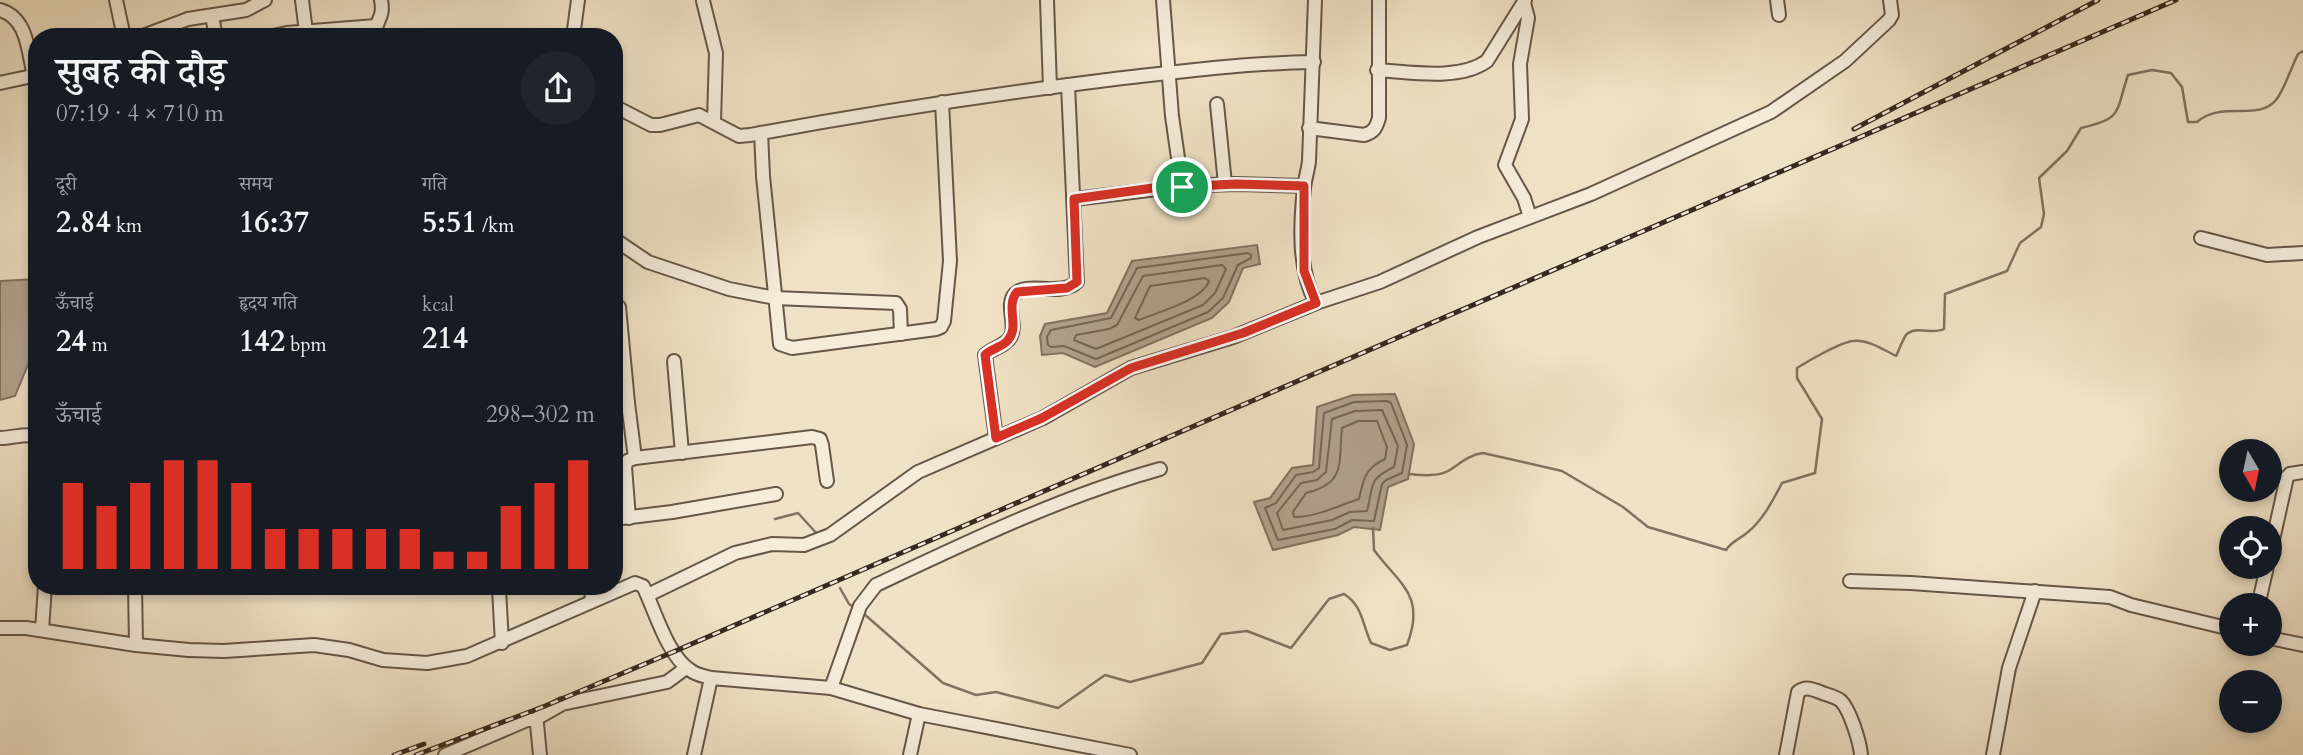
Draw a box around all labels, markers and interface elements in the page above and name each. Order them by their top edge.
text: सुबह की दौड़ [56,46,226,98]
button: share [521,51,595,125]
text: 07:19 · 4 × 710 m [56,98,224,129]
pin [1152,157,1212,217]
icon: arrive [1163,168,1201,206]
text: दूरी [56,171,77,197]
text: समय [239,171,272,197]
text: गति [422,171,447,197]
text: 2.84 [56,202,111,243]
text: 16:37 [239,202,309,243]
text: 5:51 [422,202,477,243]
text: km [111,213,142,239]
text: /km [477,213,514,239]
text: ऊँचाई [56,290,93,316]
text: हृदय गति [239,290,297,316]
text: kcal [422,292,454,318]
text: 214 [422,318,468,359]
text: 24 [56,321,87,362]
text: 142 [239,321,285,362]
text: m [87,332,108,358]
text: bpm [285,332,327,358]
text: ऊँचाई [56,399,101,430]
text: 298–302 m [486,399,595,430]
north arrow [2219,439,2282,502]
map controls [2219,439,2282,733]
button: locate [2219,516,2282,579]
button: + [2219,593,2282,656]
button: − [2219,670,2282,733]

